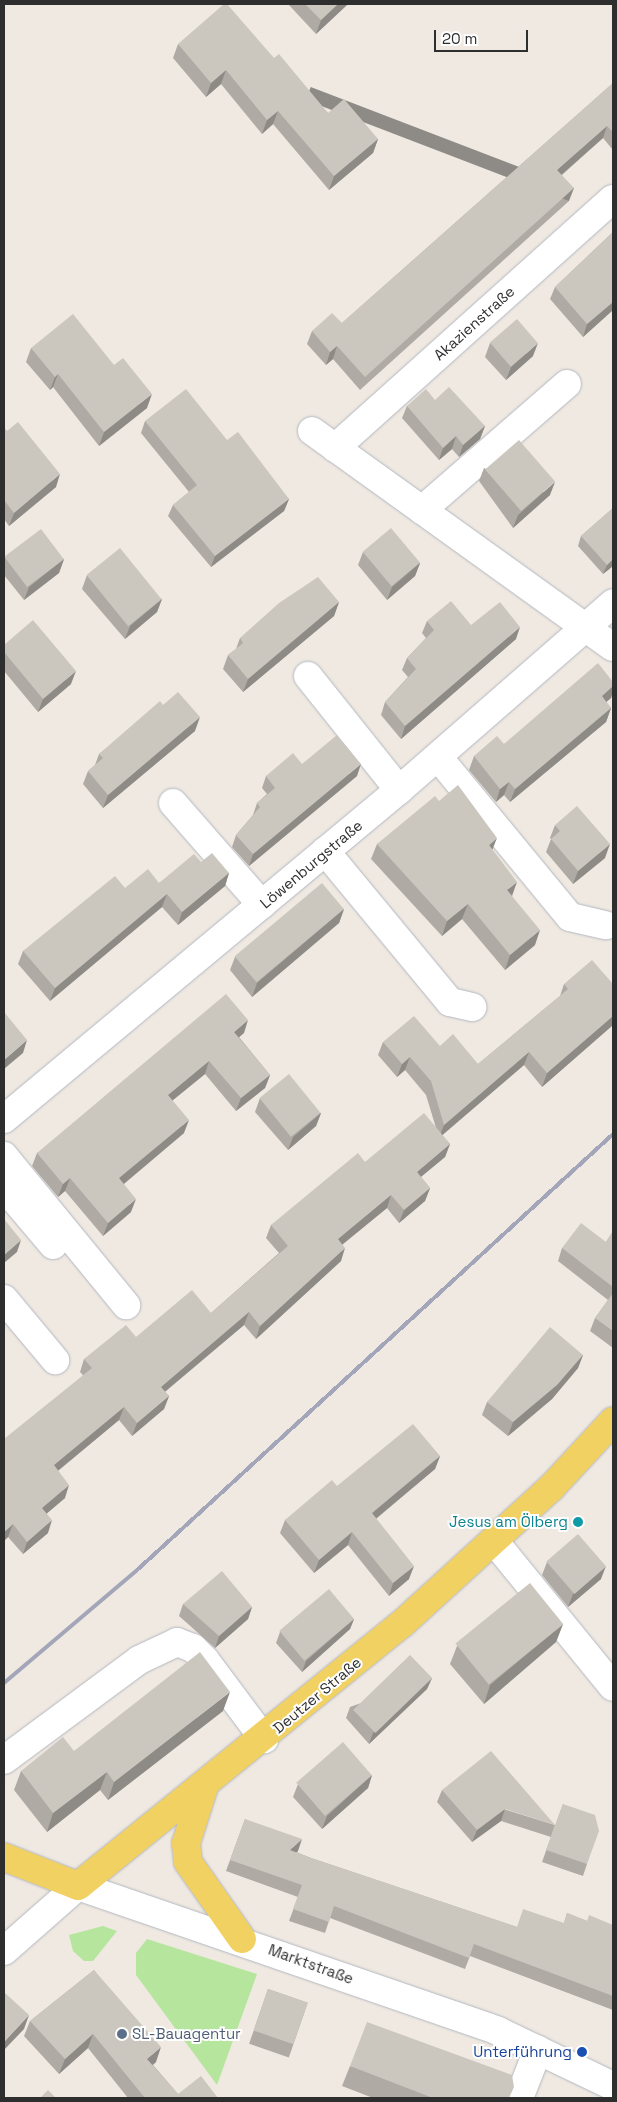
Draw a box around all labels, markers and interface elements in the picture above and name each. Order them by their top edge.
scale bar [437,20,531,52]
text: 20 m [442,29,477,48]
street label: Akazienstraße [430,282,518,364]
street label: Löwenburgstraße [256,816,366,912]
place label: Jesus am Ölberg [449,1513,568,1531]
marker: Jesus am Ölberg [572,1516,584,1528]
street label: Deutzer Straße [269,1653,365,1737]
street label: Marktstraße [266,1940,356,1988]
place label: SL-Bauagentur [132,2025,241,2043]
marker: SL-Bauagentur [116,2028,128,2040]
place label: Unterführung [473,2043,572,2061]
marker: Unterführung [576,2046,588,2058]

